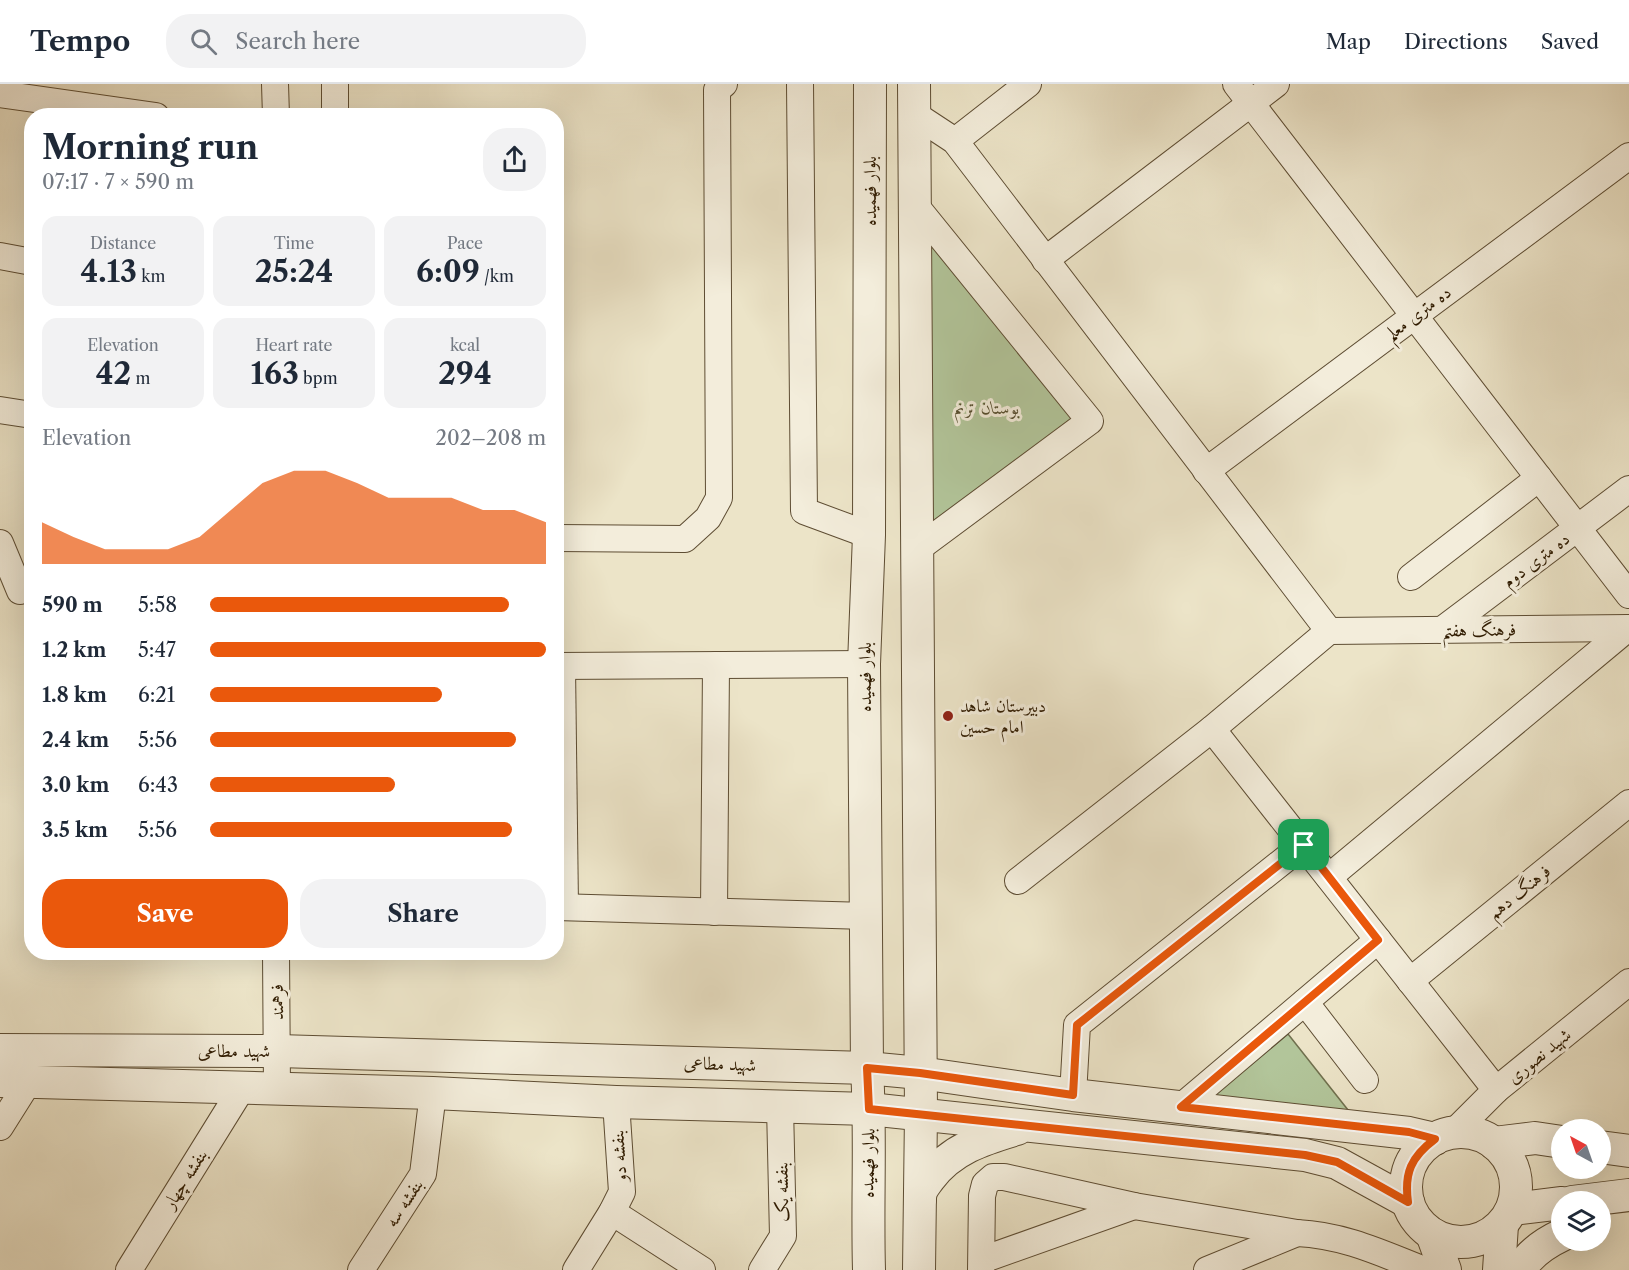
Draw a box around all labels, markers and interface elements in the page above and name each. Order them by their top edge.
search box [166,14,586,68]
text: Tempo [30,24,130,58]
icon: search [187,25,220,58]
text: Search here [235,28,360,55]
text: Map [1326,29,1371,54]
text: Directions [1404,29,1508,54]
text: Saved [1541,29,1599,54]
text: Morning run [42,127,258,168]
button: share [483,128,546,191]
street label: بلوار فهمیده [859,156,881,226]
text: 07:17 · 7 × 590 m [42,170,194,194]
text: Distance [90,233,156,253]
text: Time [274,233,314,253]
text: Pace [447,233,483,253]
text: 4.13 [81,253,137,290]
text: 25:24 [255,253,333,290]
text: 6:09 [416,253,480,290]
text: km [137,266,165,286]
text: /km [480,266,514,286]
street label: ده متری معلم [1381,281,1460,351]
text: Elevation [87,335,159,355]
text: Heart rate [255,335,333,355]
text: kcal [450,335,480,355]
text: 42 [96,355,131,392]
text: 163 [250,355,299,392]
text: 294 [438,355,492,392]
text: m [131,368,150,388]
text: bpm [299,368,338,388]
park label: بوستان ترنم [954,397,1020,424]
text: Elevation [42,426,131,450]
text: 202–208 m [435,426,546,450]
street label: ده متری دوم [1498,528,1577,596]
text: 590 m [42,593,103,617]
text: 5:58 [138,593,177,617]
street label: فرهنگ هفتم [1442,617,1516,649]
text: 1.2 km [42,638,106,662]
text: 5:47 [138,638,176,662]
street label: بلوار فهمیده [854,642,876,712]
text: 1.8 km [42,683,107,707]
text: 6:21 [138,683,175,707]
place label: دبیرستان شاهد امام حسین [960,695,1046,743]
marker: دبیرستان شاهد امام حسین [941,709,955,723]
text: 2.4 km [42,728,109,752]
text: 5:56 [138,728,177,752]
text: 3.0 km [42,773,109,797]
text: 6:43 [138,773,178,797]
text: 3.5 km [42,818,108,842]
text: 5:56 [138,818,177,842]
pin [1278,819,1329,870]
icon: arrive [1287,828,1320,861]
street label: فرهنگ دهم [1482,859,1559,929]
button: Save [42,879,288,948]
button: Share [300,879,546,948]
street label: فرهمند [266,984,289,1020]
street label: شهید نصوری [1503,1024,1576,1089]
street label: شهید مطاعی [198,1040,270,1063]
street label: شهید مطاعی [683,1052,757,1077]
north arrow [1551,1119,1611,1179]
map controls [1551,1119,1611,1251]
street label: بلوار فهمیده [856,1128,880,1198]
street label: بنفشه دو [606,1130,632,1184]
street label: بنفشه چهار [157,1145,213,1215]
street label: بنفشه یک [770,1162,794,1222]
street label: بنفشه سه [380,1175,428,1231]
button: layers [1551,1191,1611,1251]

